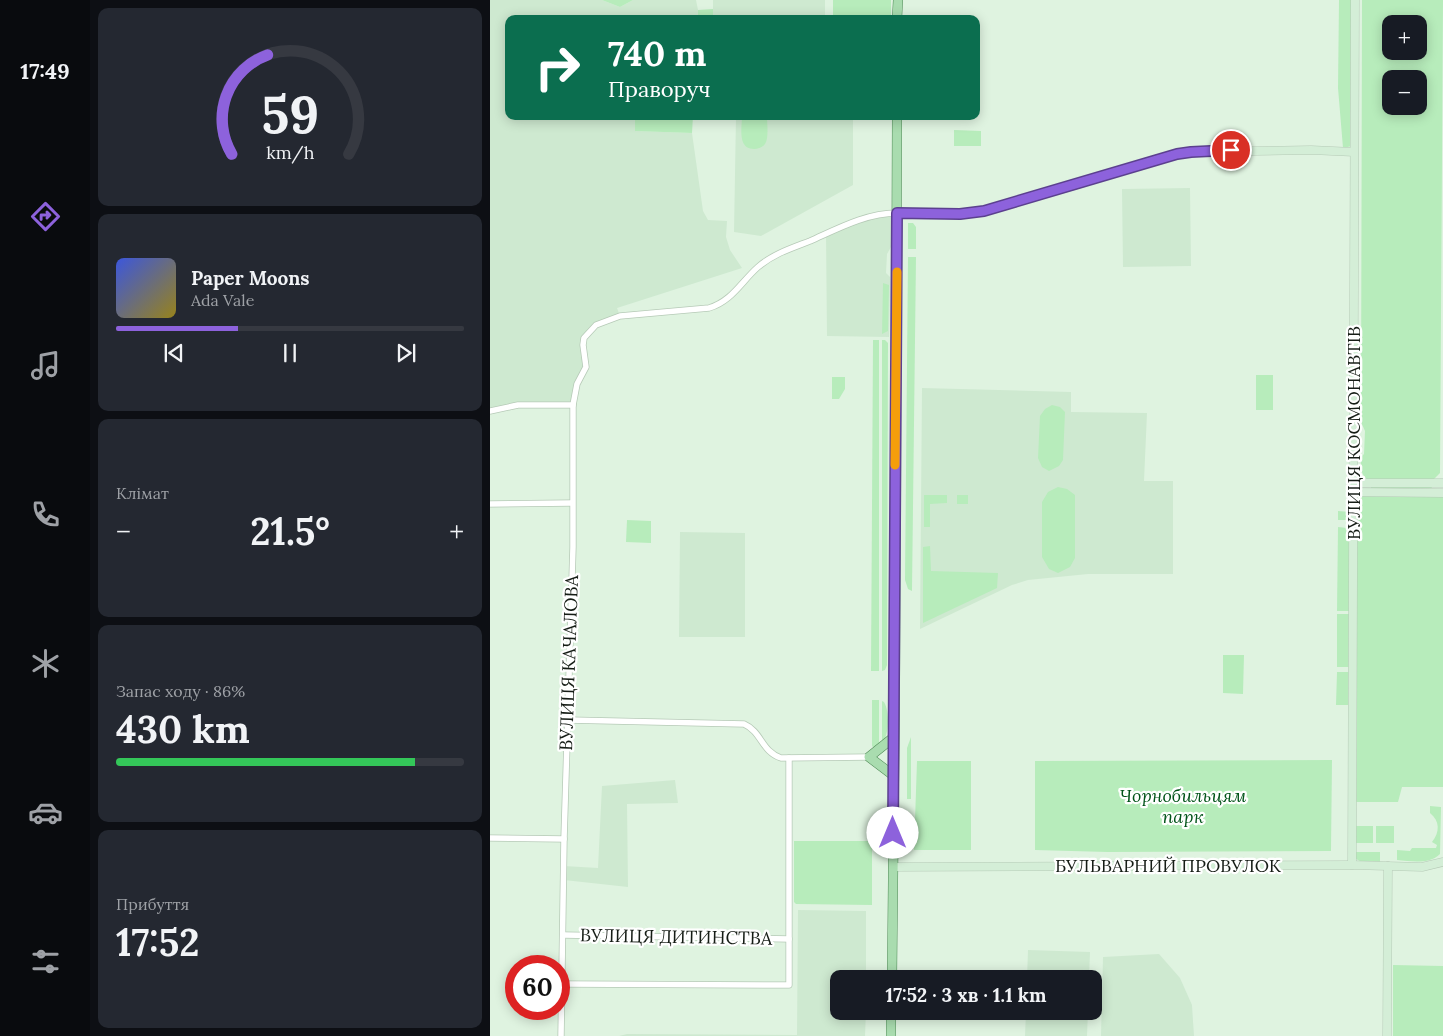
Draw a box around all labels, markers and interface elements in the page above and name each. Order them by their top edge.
map controls [1382,15,1427,115]
button: + [1382,15,1427,60]
text: 740 m [608,31,707,76]
icon: right [525,35,590,100]
text: 17:49 [20,57,70,85]
button: − [1382,70,1427,115]
text: Праворуч [608,75,710,103]
text: 59 [261,81,319,147]
pin [1210,129,1252,171]
icon: arrive [1217,136,1245,164]
text: km/h [266,141,314,164]
icon: directions [28,199,63,234]
text: Paper Moons [191,266,310,290]
text: Ada Vale [191,290,254,310]
street label: ВУЛИЦЯ КОСМОНАВТІВ [1342,326,1365,540]
icon: previous [160,339,188,367]
icon: pause [276,339,304,367]
icon: next [392,339,420,367]
icon: music [28,348,63,383]
text: Клімат [116,483,169,503]
icon: phone [28,497,63,532]
text: 21.5° [250,507,330,555]
text: − [116,514,131,550]
text: + [449,514,464,550]
street label: ВУЛИЦЯ КАЧАЛОВА [554,574,583,751]
icon: climate [28,646,63,681]
text: Запас ходу · 86% [116,681,245,701]
text: 430 km [116,705,250,753]
park label: Чорнобильцям парк [1120,784,1246,828]
icon: car [28,795,63,830]
position arrow [866,806,918,858]
street label: БУЛЬВАРНИЙ ПРОВУЛОК [1055,854,1282,877]
text: Прибуття [116,894,189,914]
text: 17:52 [116,918,200,966]
street label: ВУЛИЦЯ ДИТИНСТВА [580,923,773,950]
icon: filters [28,944,63,979]
speed limit sign: 60 [505,955,570,1020]
text: 17:52 · 3 хв · 1.1 km [885,983,1047,1007]

